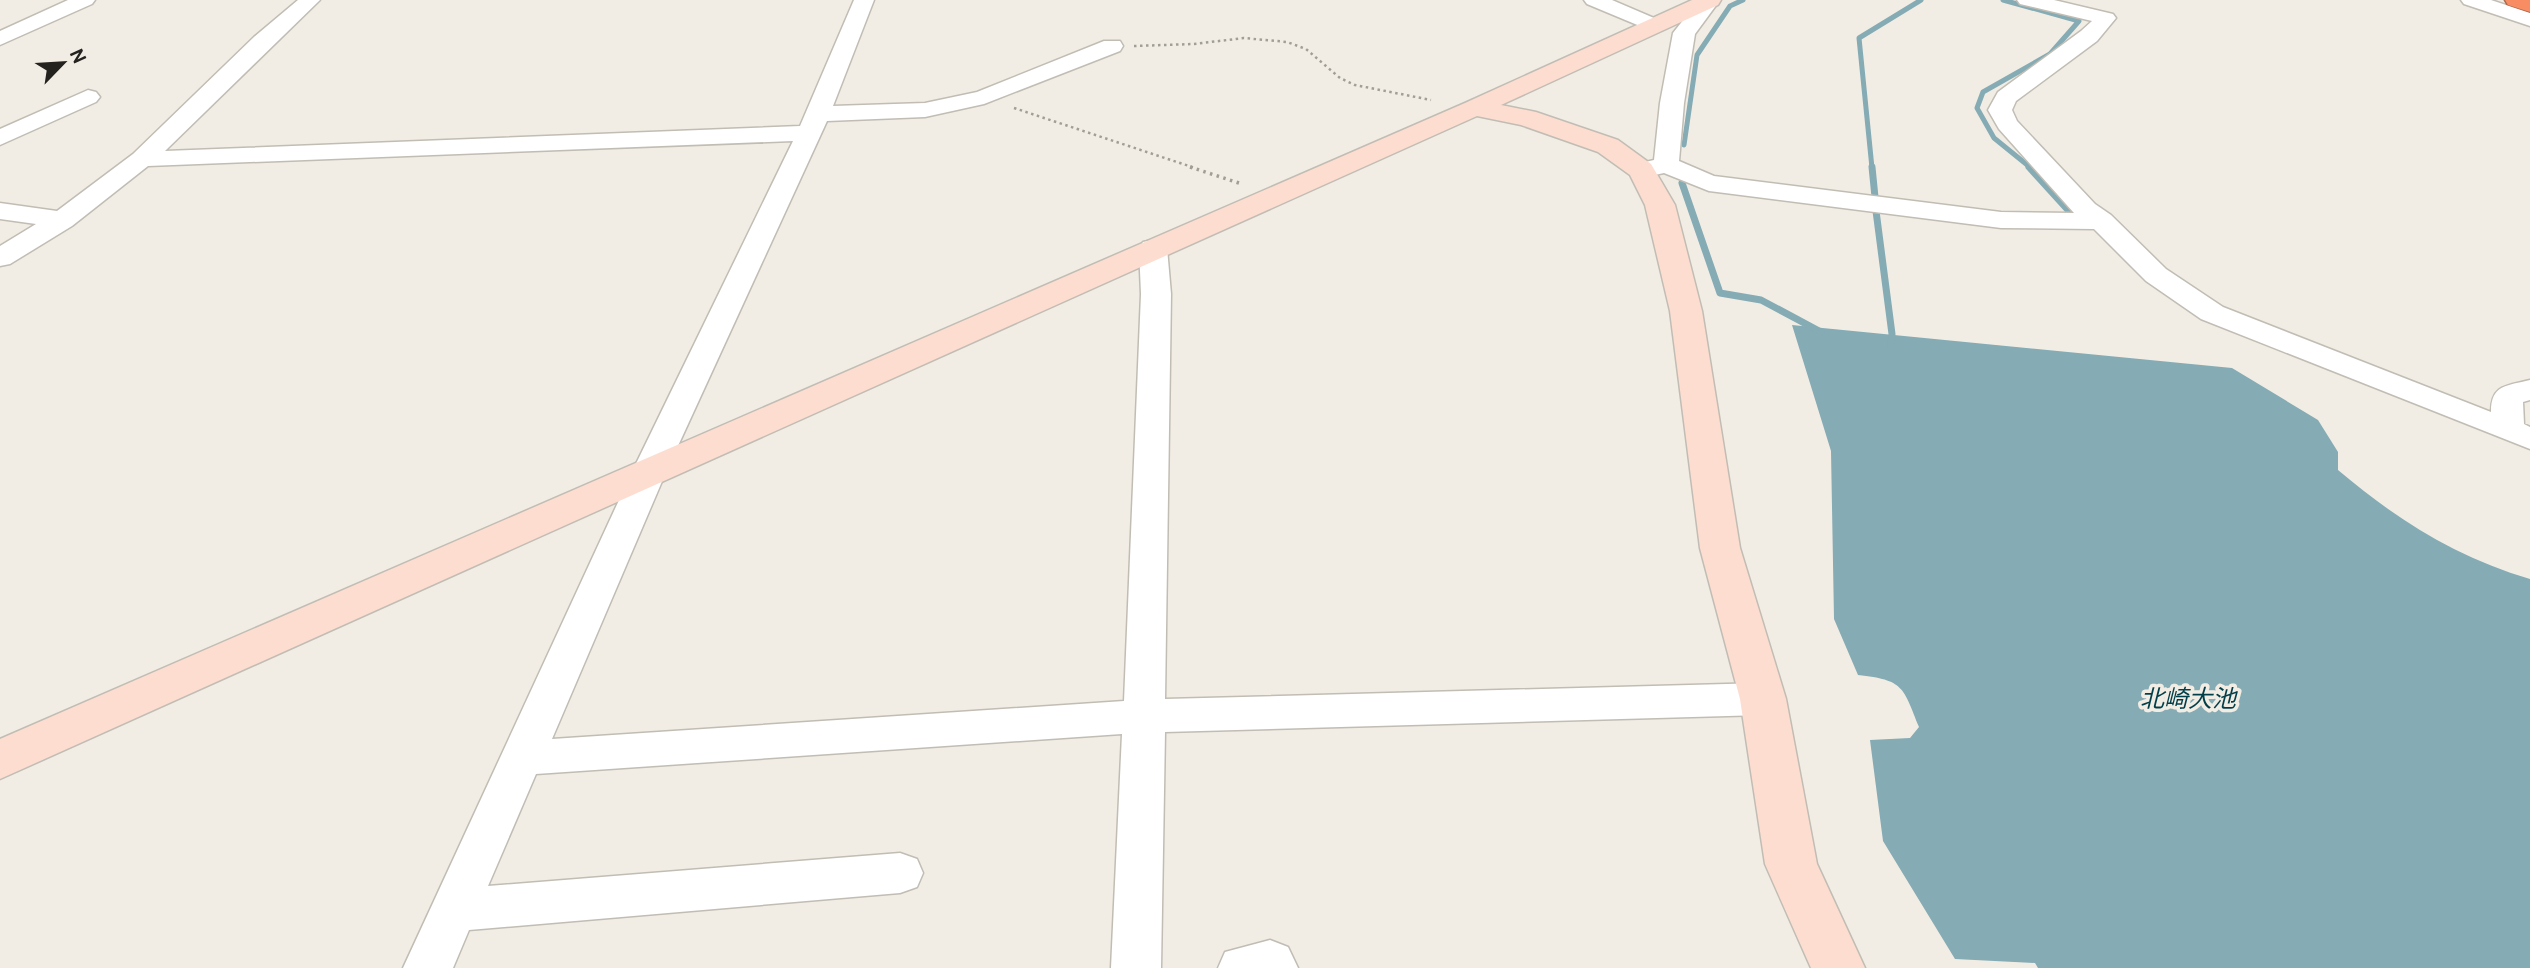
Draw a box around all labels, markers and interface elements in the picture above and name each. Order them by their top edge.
north arrow [28,28,98,98]
text: N [65,45,91,67]
water label: 北崎大池 [2140,684,2238,713]

